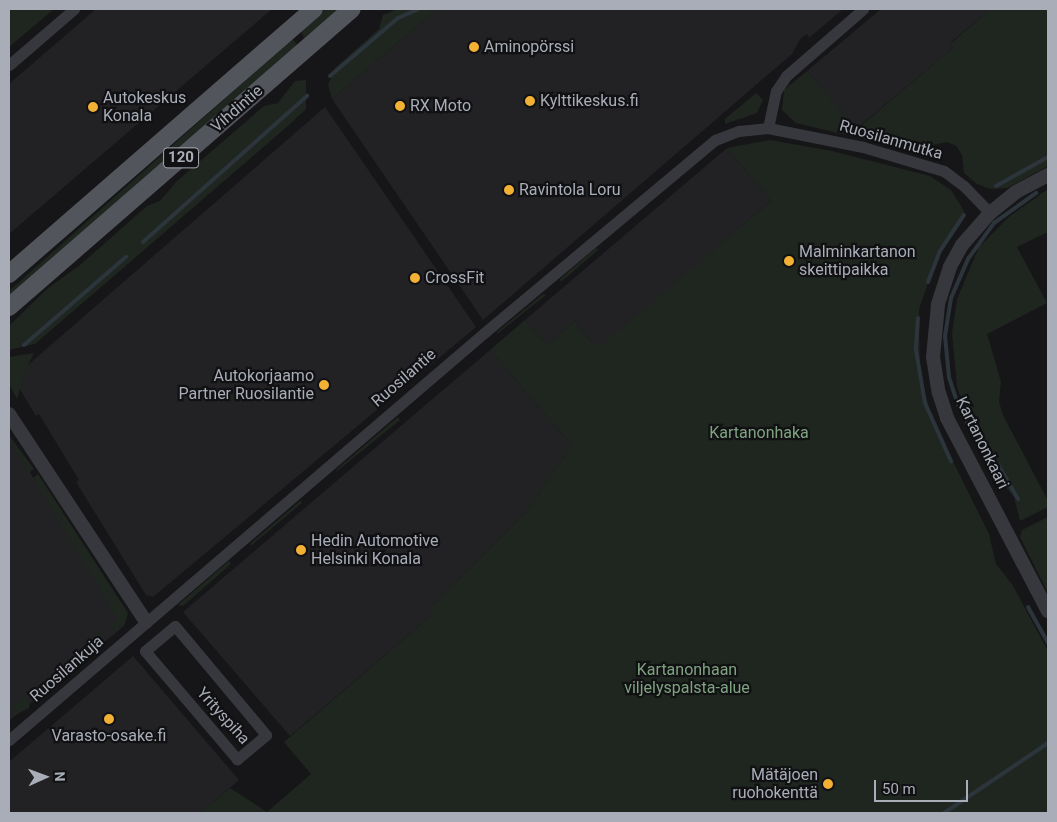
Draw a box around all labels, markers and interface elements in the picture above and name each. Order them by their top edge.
place label: Aminopörssi [484,37,574,57]
marker: Aminopörssi [468,41,480,53]
street label: Vihdintie [207,81,267,137]
place label: Autokeskus Konala [103,88,186,126]
place label: Kylttikeskus.fi [540,91,639,111]
marker: Kylttikeskus.fi [524,95,536,107]
place label: RX Moto [410,96,471,116]
marker: RX Moto [394,100,406,112]
marker: Autokeskus Konala [87,101,99,113]
street label: Ruosilanmutka [837,116,945,164]
road number: 120 [162,146,200,170]
place label: Ravintola Loru [519,180,621,200]
marker: Ravintola Loru [503,184,515,196]
place label: Malminkartanon skeittipaikka [799,242,916,280]
marker: Malminkartanon skeittipaikka [783,255,795,267]
place label: CrossFit [425,268,484,288]
marker: CrossFit [409,272,421,284]
street label: Ruosilantie [368,345,440,411]
place label: Autokorjaamo Partner Ruosilantie [179,366,314,404]
marker: Autokorjaamo Partner Ruosilantie [318,379,330,391]
street label: Kartanonkaari [951,394,1013,492]
park label: Kartanonhaka [709,423,809,443]
place label: Hedin Automotive Helsinki Konala [311,531,438,569]
marker: Hedin Automotive Helsinki Konala [295,544,307,556]
street label: Ruosilankuja [26,632,108,706]
park label: Kartanonhaan viljelyspalsta-alue [624,660,750,698]
street label: Yrityspiha [192,684,254,748]
marker: Varasto-osake.fi [103,713,115,725]
place label: Varasto-osake.fi [52,726,166,746]
north arrow [20,752,70,802]
place label: Mätäjoen ruohokenttä [732,765,818,803]
scale bar [877,770,971,802]
text: N [52,771,68,782]
marker: Mätäjoen ruohokenttä [822,778,834,790]
text: 50 m [882,780,916,798]

